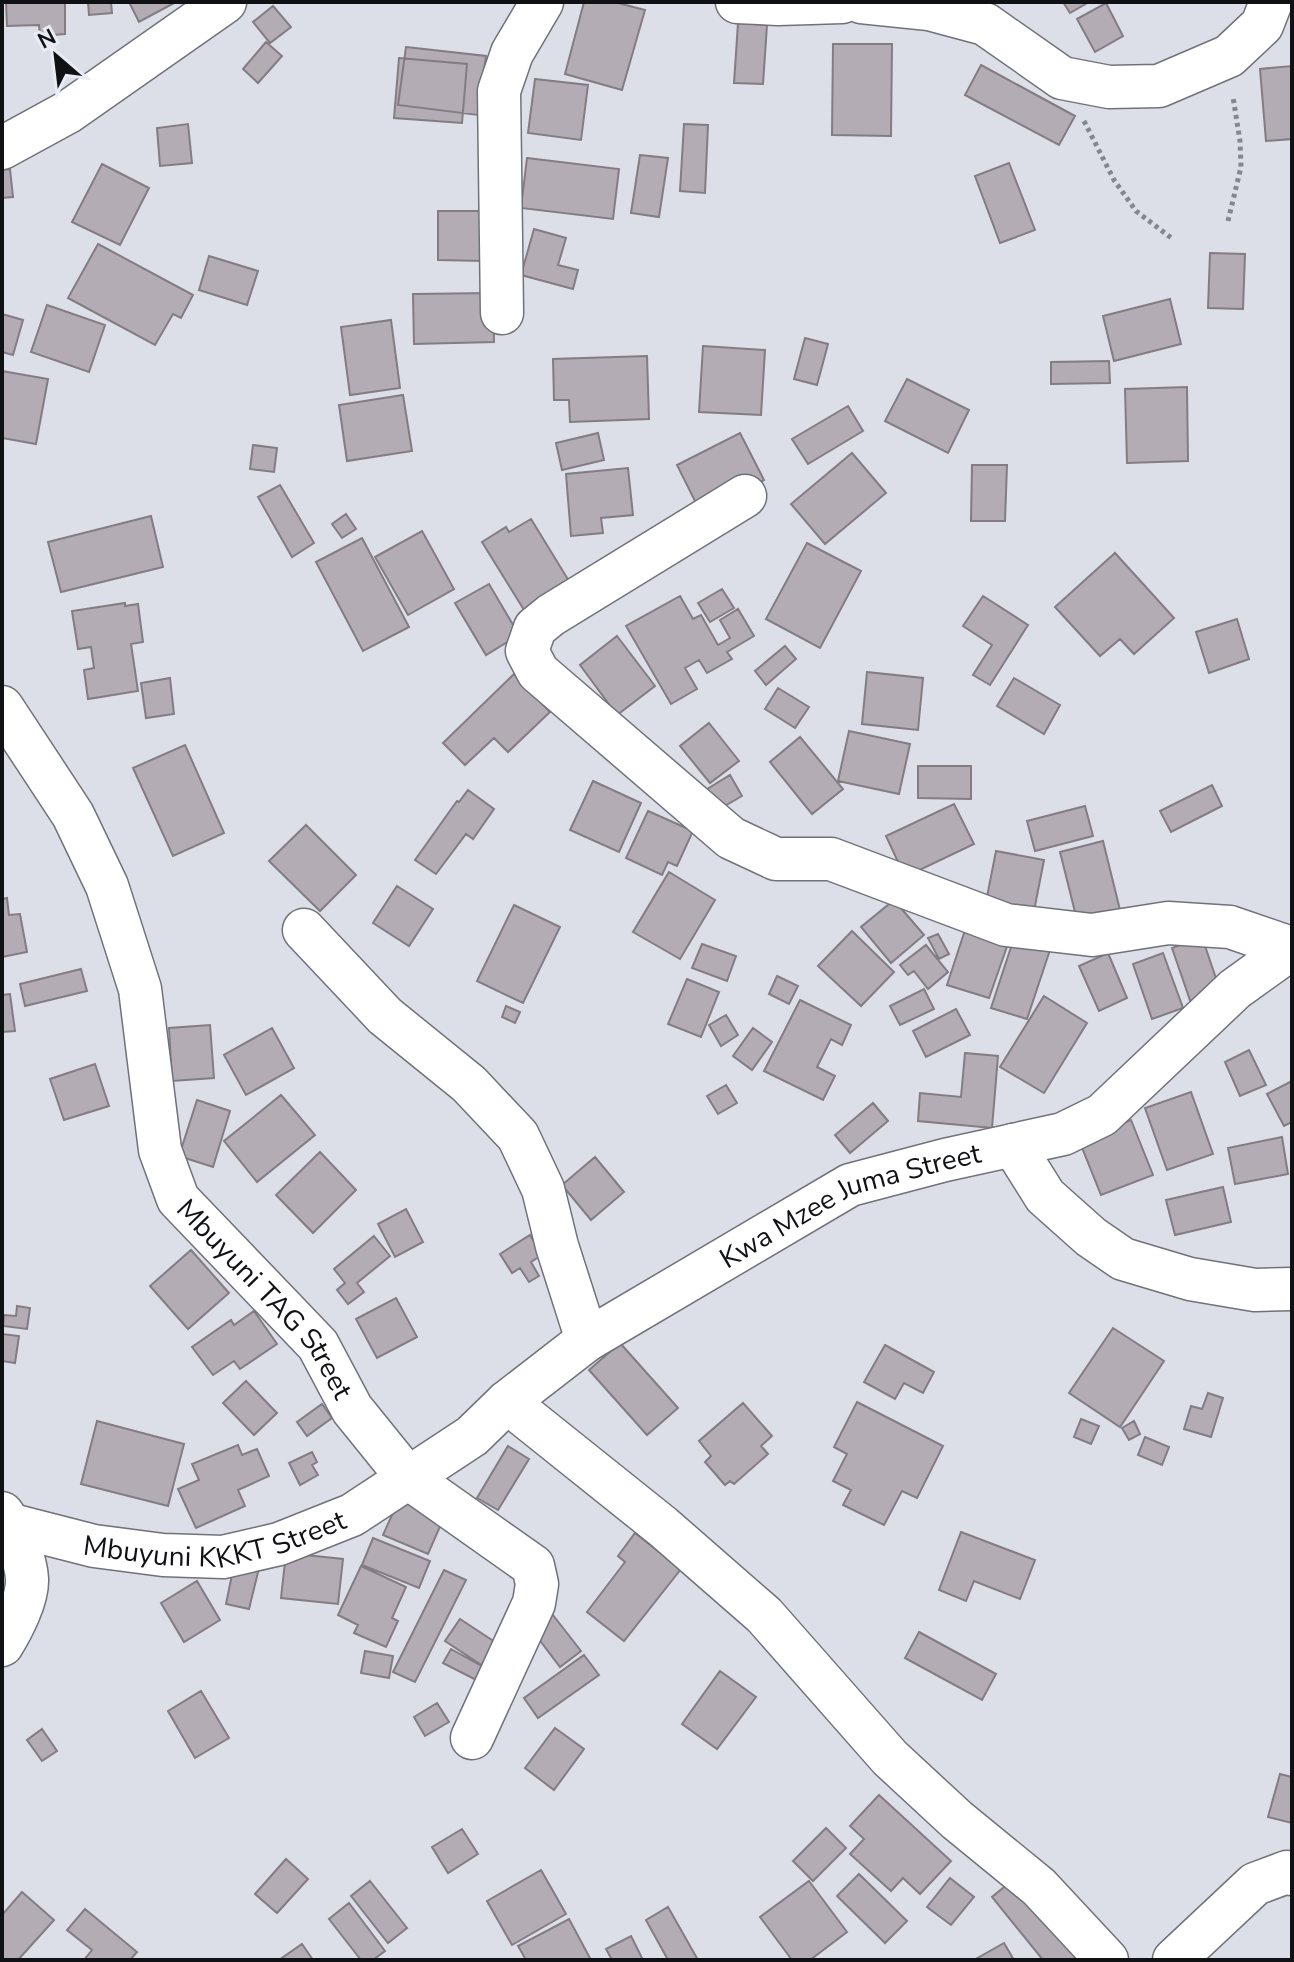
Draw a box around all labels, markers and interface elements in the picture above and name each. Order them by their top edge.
north arrow [16,16,96,96]
text: N [33,22,61,56]
street label: Kwa Mzee Juma Street [713,1135,985,1278]
street label: Mbuyuni TAG Street [168,1191,361,1406]
street label: Mbuyuni KKKT Street [81,1501,352,1578]

